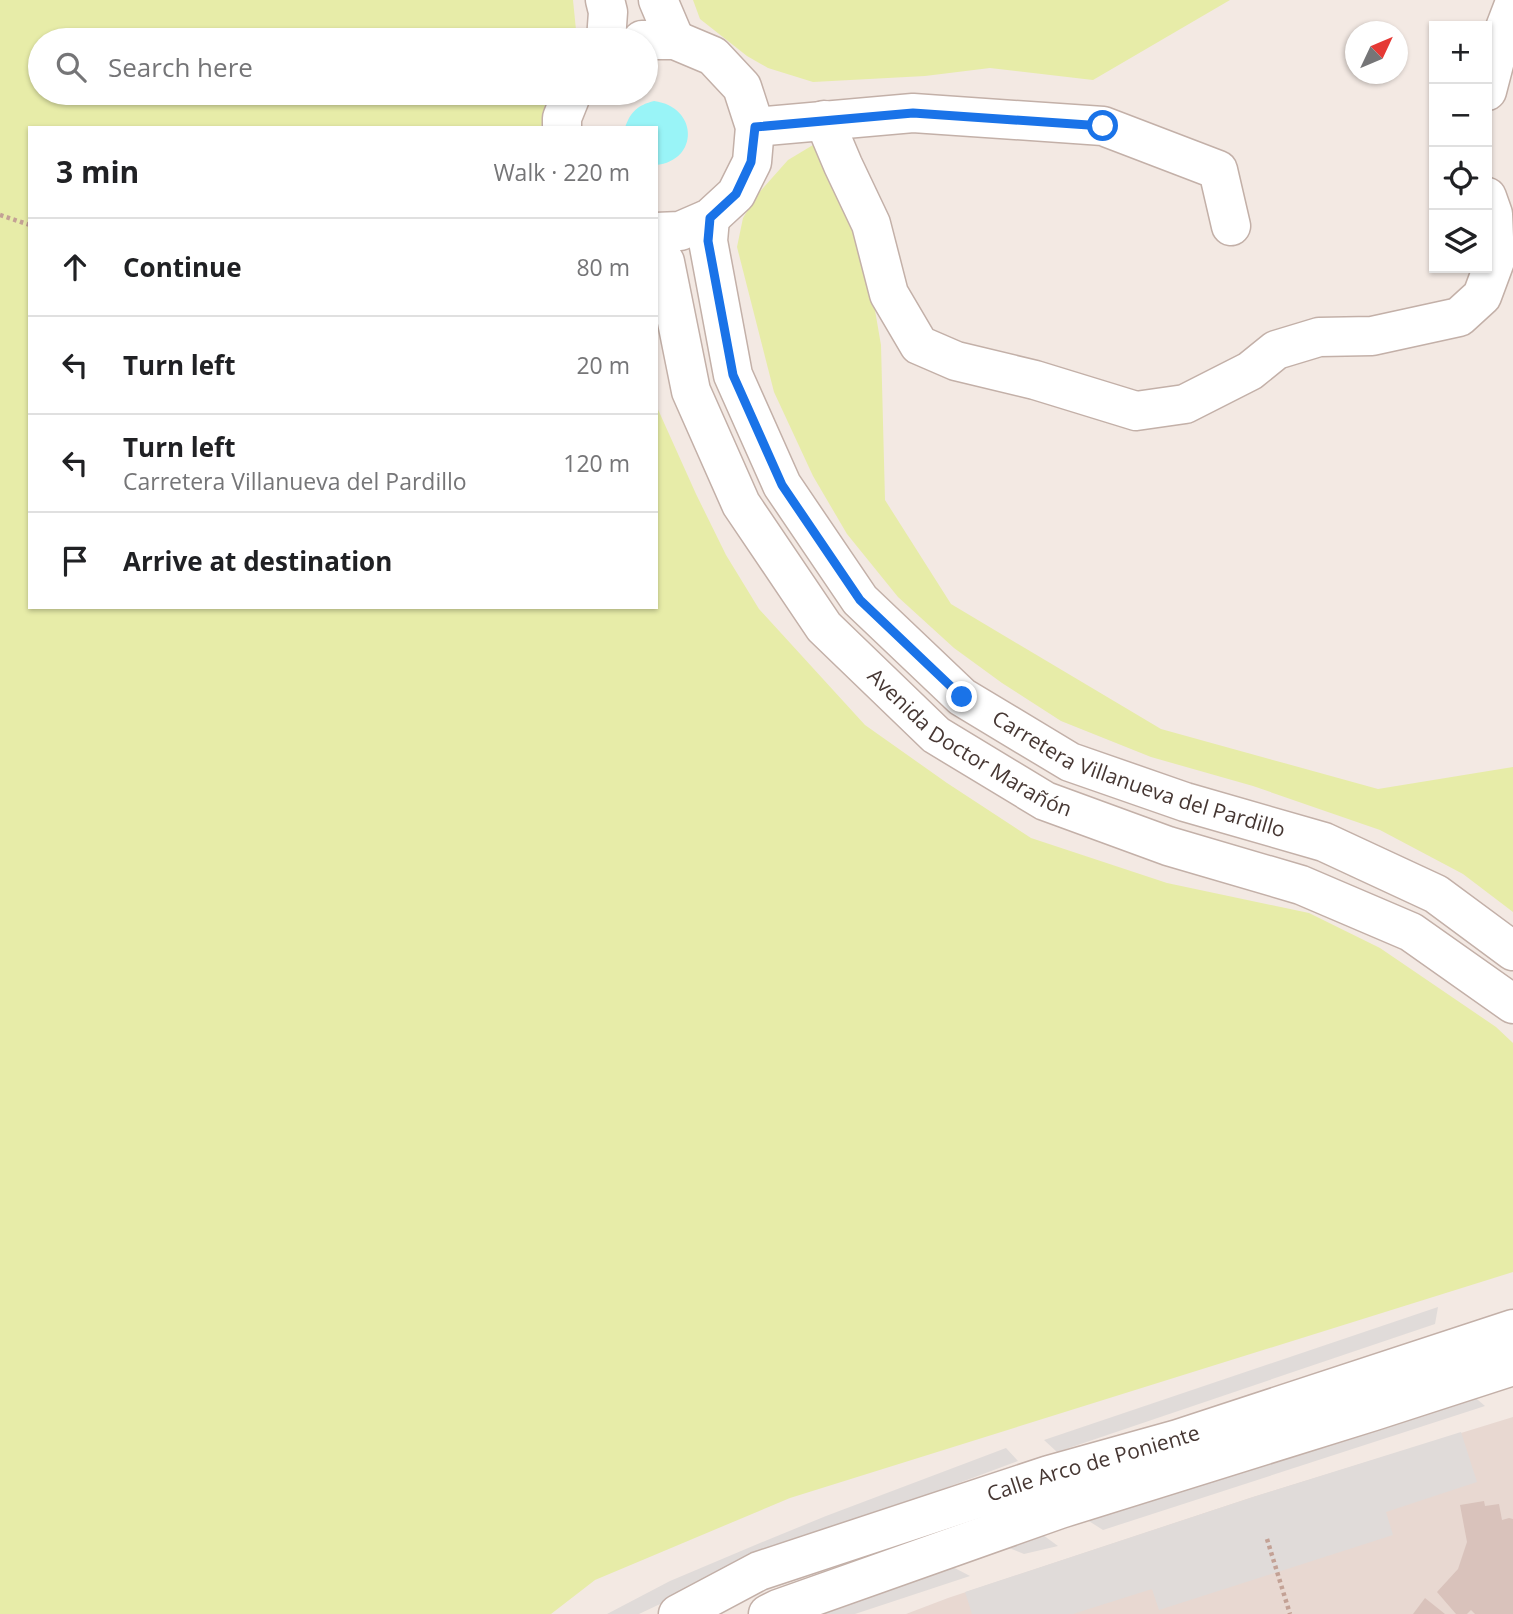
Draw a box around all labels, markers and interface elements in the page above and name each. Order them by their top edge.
north arrow [1345,21,1408,84]
map controls [1429,21,1492,273]
button: + [1429,21,1492,84]
search box [28,28,658,105]
icon: search [52,48,90,86]
text: Search here [108,49,253,85]
button: − [1429,84,1492,147]
route start [1087,110,1118,141]
button: locate [1429,147,1492,210]
text: 3 min [56,151,139,192]
text: Walk · 220 m [493,156,630,188]
button: layers [1429,210,1492,273]
icon: ahead [56,248,94,286]
text: Continue [123,249,242,285]
text: 80 m [576,251,630,283]
icon: left [56,346,94,384]
text: Turn left [123,347,235,383]
text: 20 m [576,349,630,381]
text: Turn left [123,429,235,465]
icon: left [56,444,94,482]
text: 120 m [563,447,630,479]
text: Carretera Villanueva del Pardillo [123,465,467,497]
icon: arrive [56,542,94,580]
text: Arrive at destination [123,543,392,579]
street label: Avenida Doctor Marañón [862,662,1076,823]
route end [946,681,977,712]
street label: Carretera Villanueva del Pardillo [987,703,1289,843]
street label: Calle Arco de Poniente [983,1418,1203,1508]

